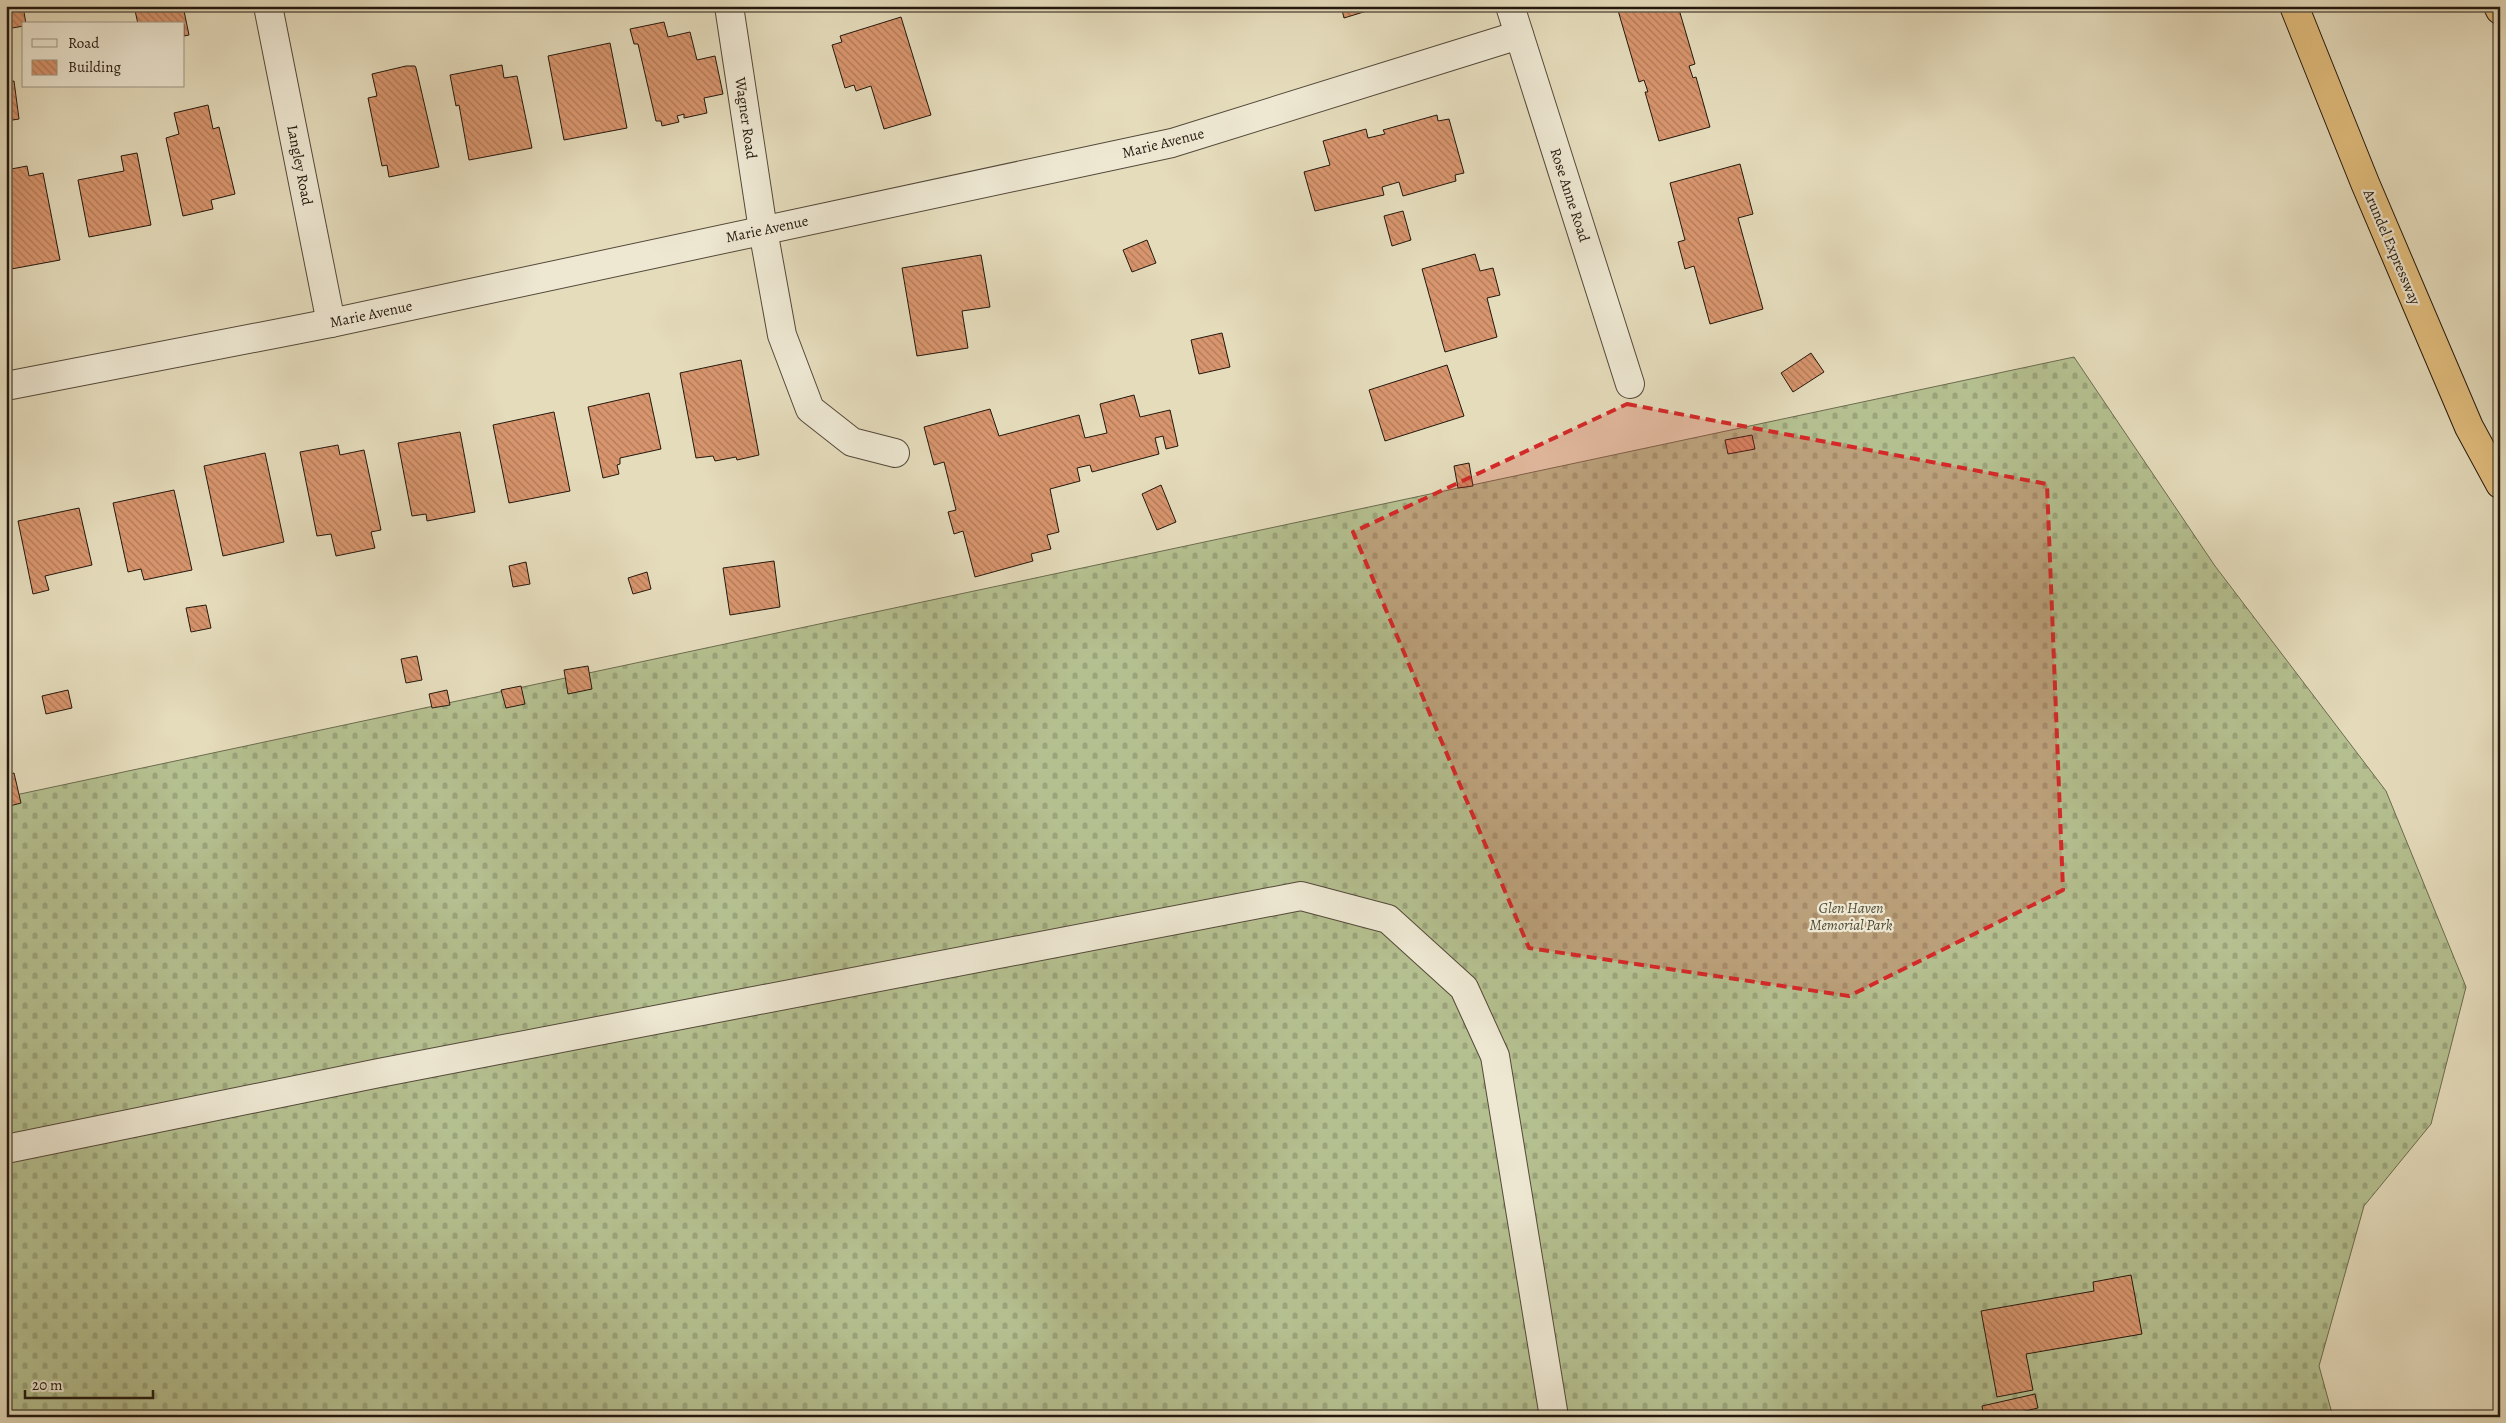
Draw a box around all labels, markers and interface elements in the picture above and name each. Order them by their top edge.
legend [22,22,185,88]
text: Road [68,33,100,53]
text: Building [68,57,121,77]
street label: Wagner Road [730,75,762,161]
street label: Langley Road [282,123,318,208]
street label: Marie Avenue [1120,123,1206,163]
street label: Rose Anne Road [1545,145,1595,245]
street label: Arundel Expressway [2358,185,2426,308]
street label: Marie Avenue [724,210,810,248]
street label: Marie Avenue [328,295,414,333]
park label: Glen Haven Memorial Park [1810,898,1893,935]
scale bar [25,1368,152,1400]
text: 20 m [32,1375,63,1395]

